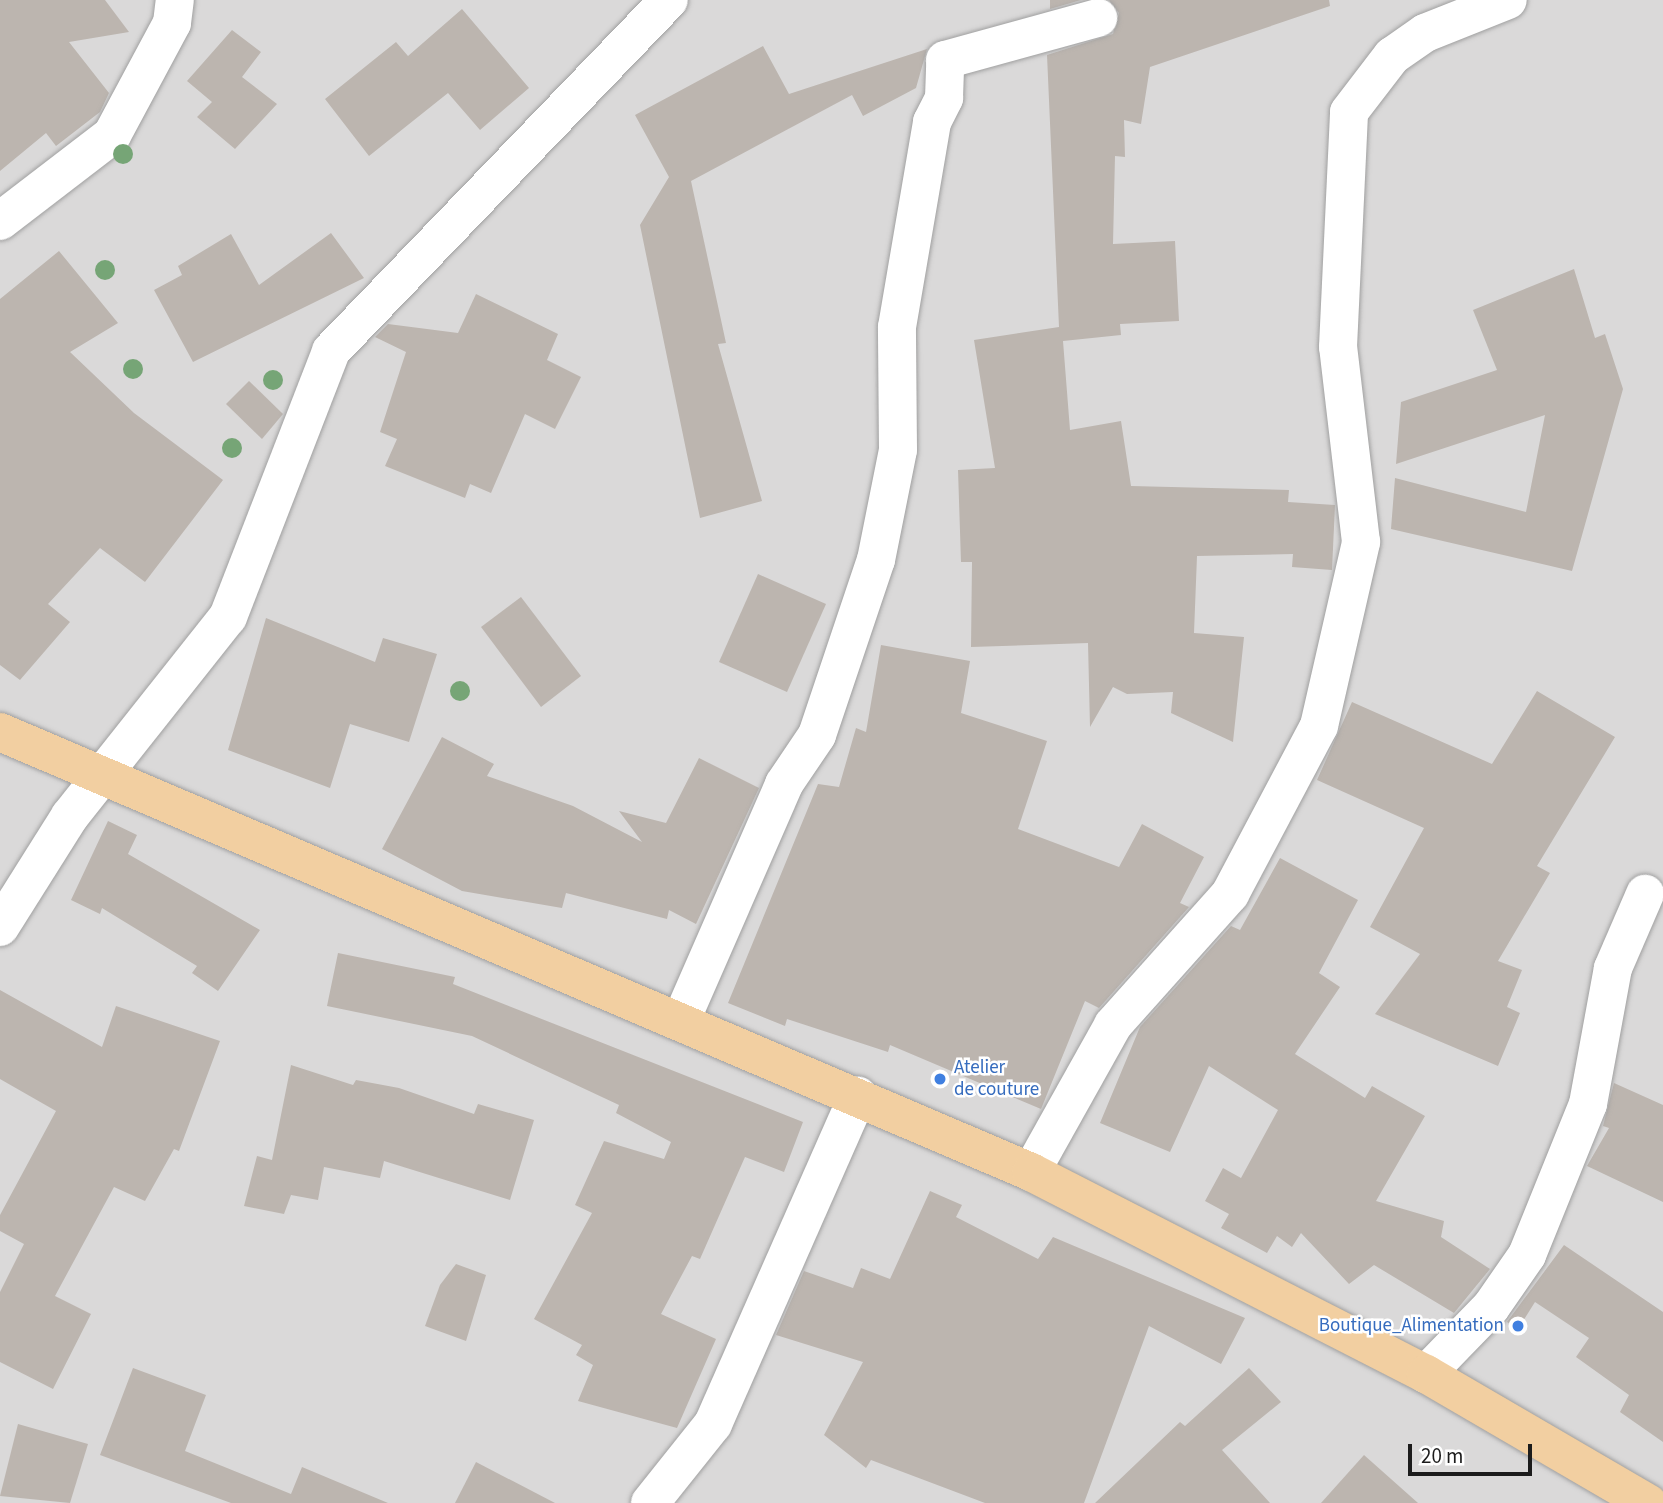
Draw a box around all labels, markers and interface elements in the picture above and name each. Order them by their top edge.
place label: Atelier de couture [954,1057,1039,1101]
marker: Atelier de couture [932,1071,948,1087]
place label: Boutique_Alimentation [1319,1315,1504,1337]
marker: Boutique_Alimentation [1510,1318,1526,1334]
scale bar [1411,1430,1535,1474]
text: 20 m [1421,1441,1463,1471]

